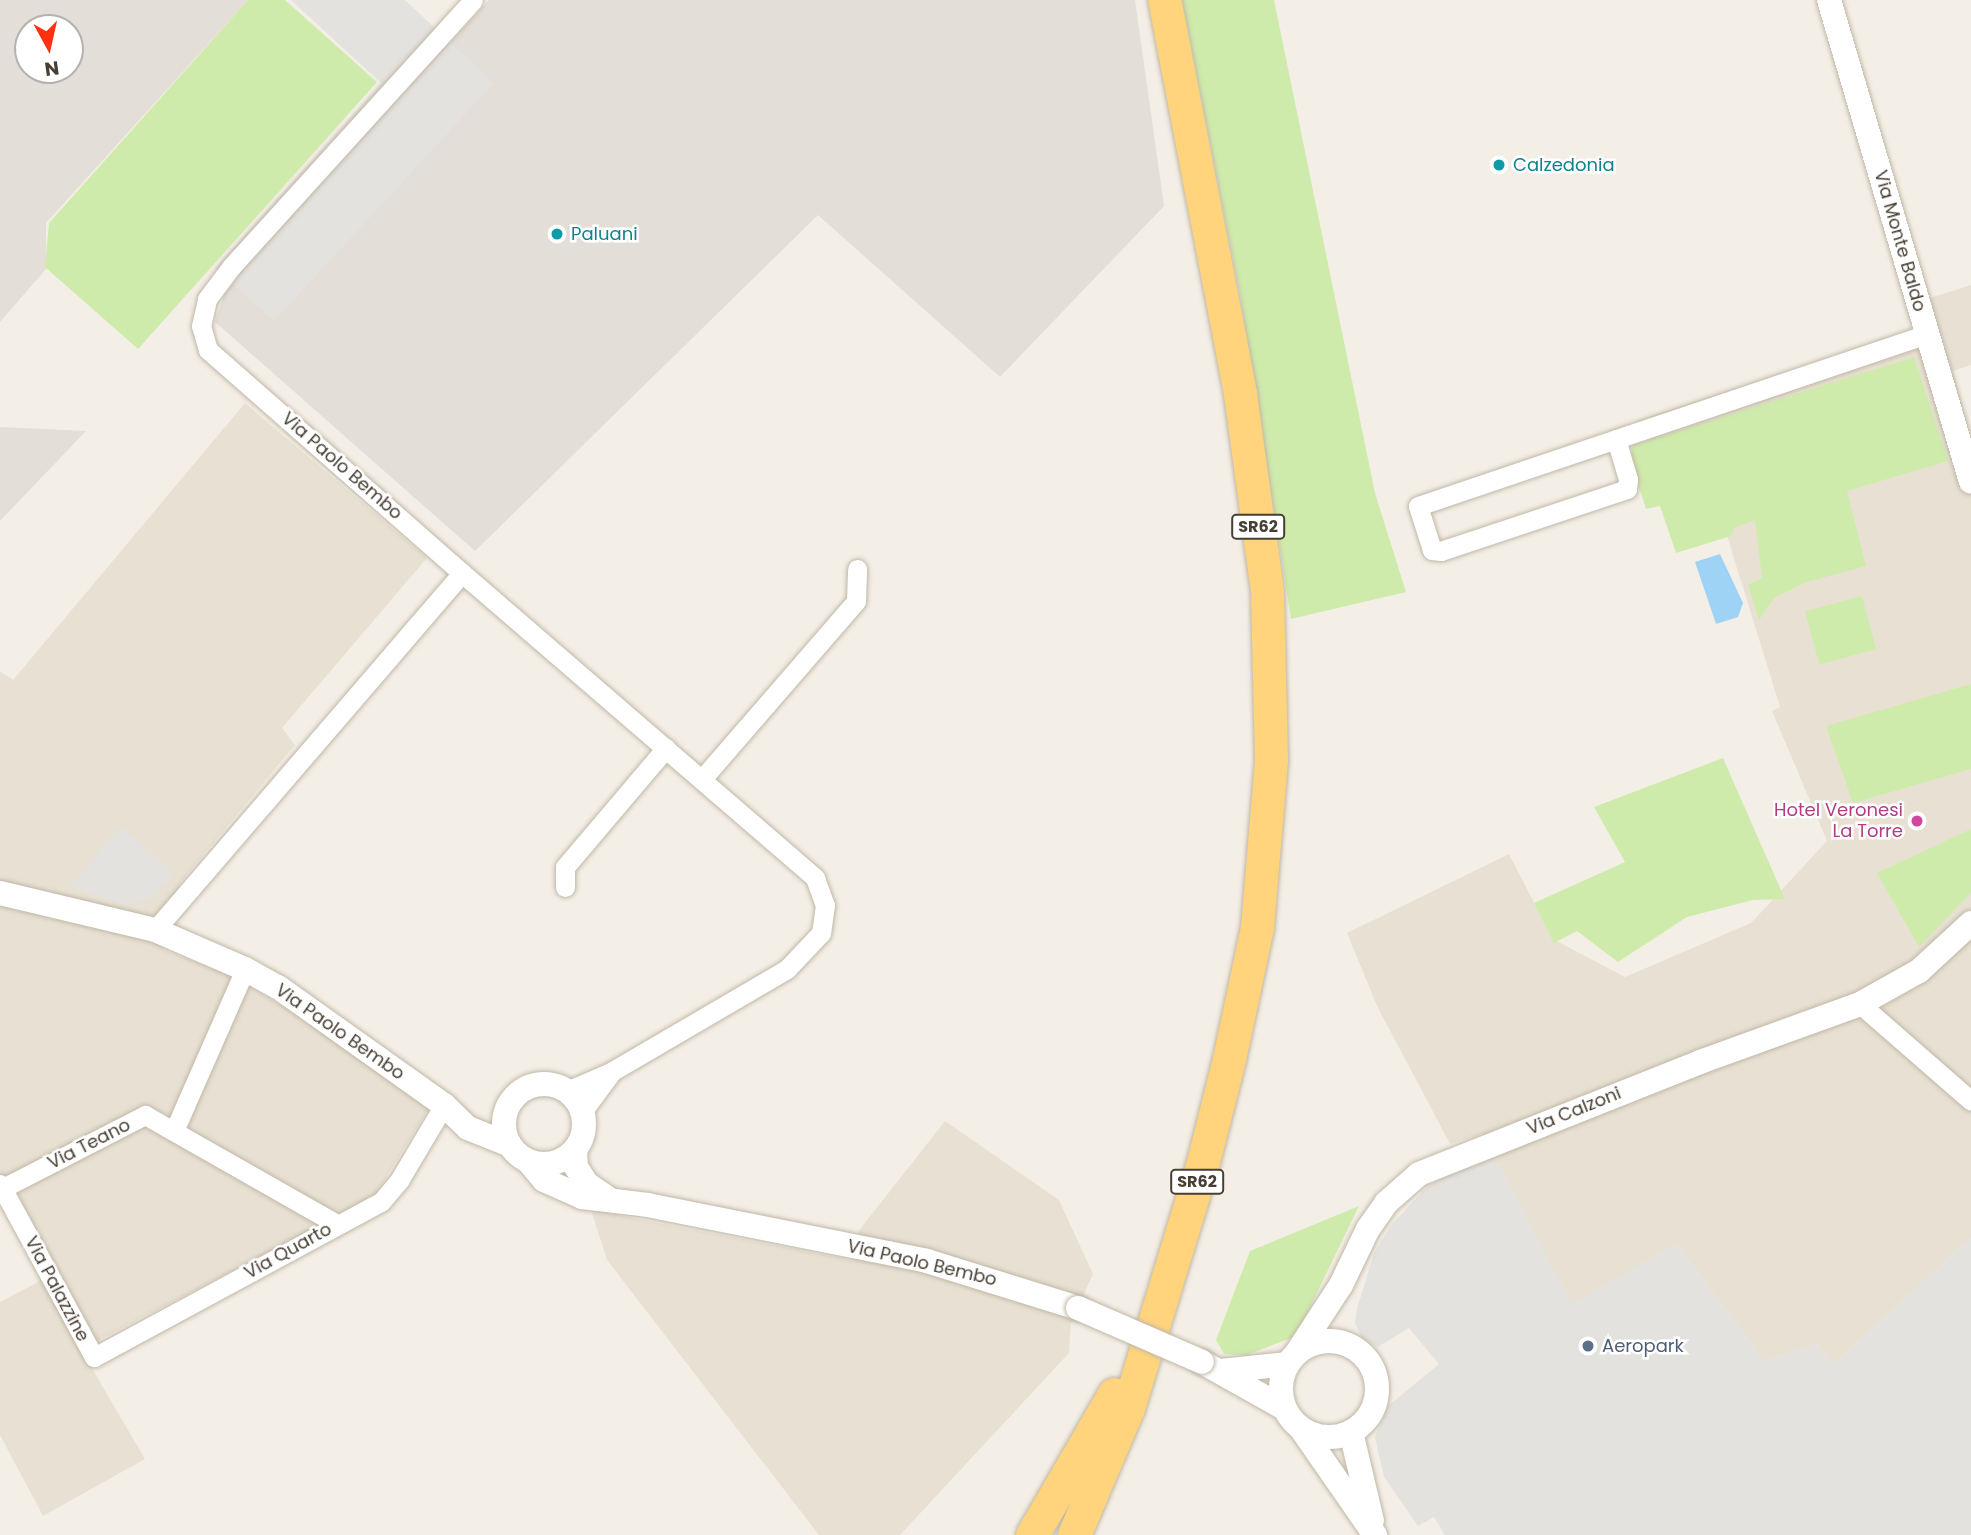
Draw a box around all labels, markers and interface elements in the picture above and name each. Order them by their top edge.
north arrow [14,14,84,84]
text: N [43,54,61,83]
place label: Calzedonia [1513,154,1615,176]
marker: Calzedonia [1491,157,1507,173]
street label: Via Monte Baldo [1870,168,1930,314]
place label: Paluani [571,223,638,245]
marker: Paluani [549,226,565,242]
street label: Via Paolo Bembo [277,408,407,524]
road number: SR62 [1230,514,1286,540]
place label: Hotel Veronesi La Torre [1774,800,1903,842]
marker: Hotel Veronesi La Torre [1909,813,1925,829]
street label: Via Paolo Bembo [271,979,409,1085]
street label: Via Calzoni [1524,1082,1624,1140]
street label: Via Teano [44,1114,134,1174]
road number: SR62 [1169,1170,1225,1194]
street label: Via Quarto [241,1218,335,1284]
street label: Via Palazzine [20,1233,94,1345]
street label: Via Paolo Bembo [845,1235,999,1291]
place label: Aeropark [1602,1335,1684,1357]
marker: Aeropark [1580,1338,1596,1354]

